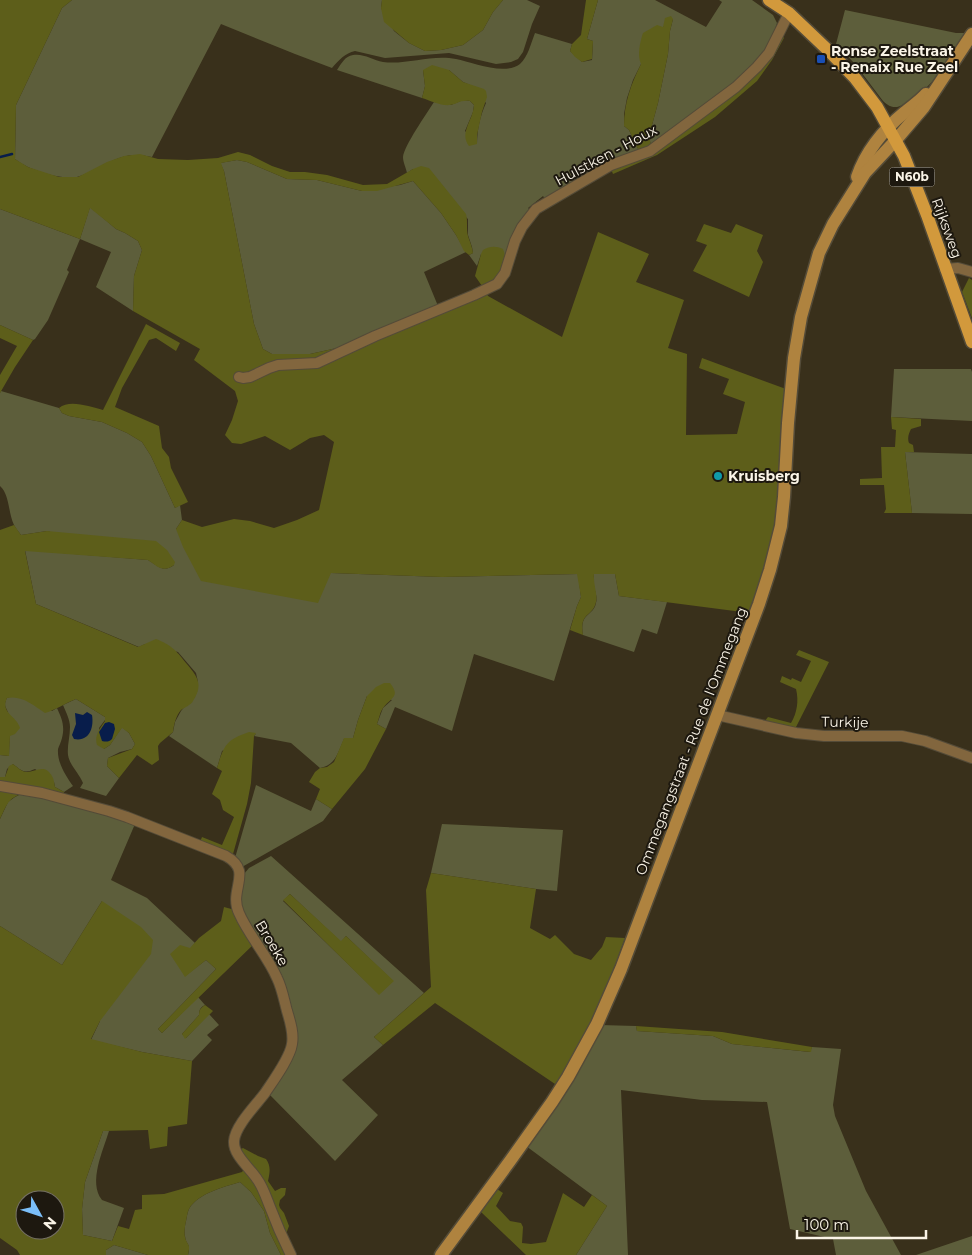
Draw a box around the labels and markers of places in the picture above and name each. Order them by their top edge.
place label: Ronse Zeelstraat - Renaix Rue Zeel [831,42,958,76]
marker: Ronse Zeelstraat - Renaix Rue Zeel [815,53,827,65]
place label: Kruisberg [728,467,800,485]
marker: Kruisberg [712,470,724,482]

